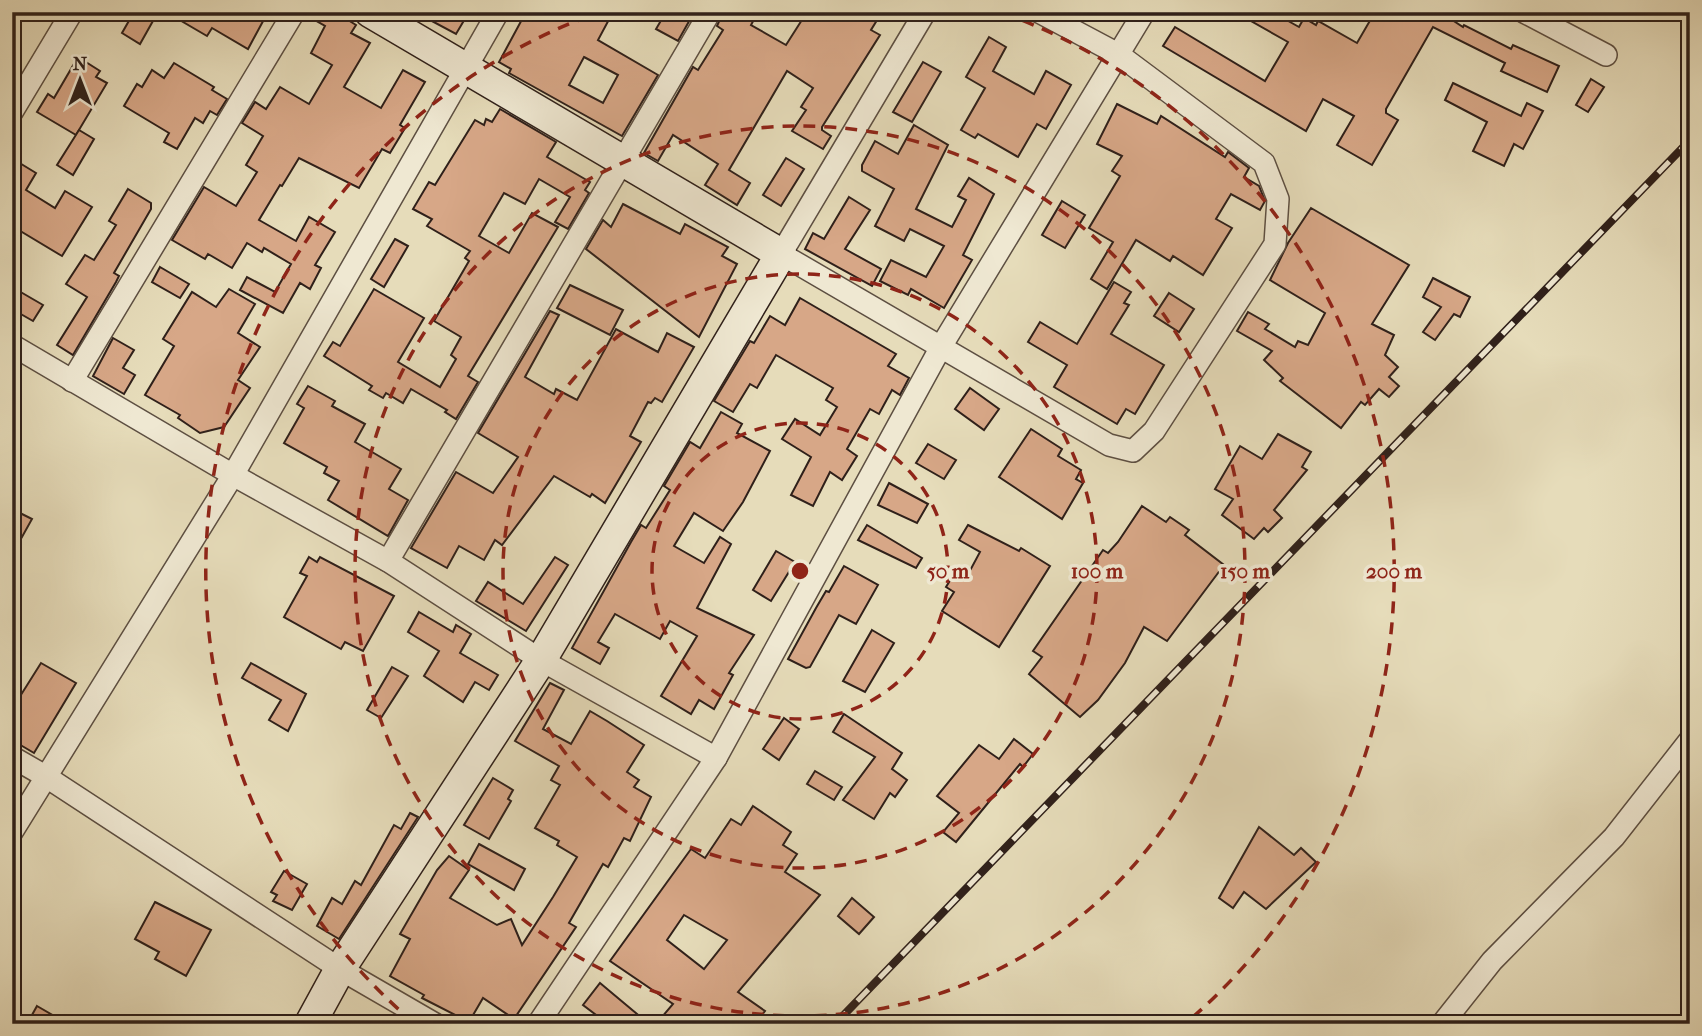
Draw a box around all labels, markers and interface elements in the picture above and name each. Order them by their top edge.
north arrow [46,46,116,116]
text: N [73,53,88,75]
centre of rings [788,559,812,583]
text: 50 m [927,559,970,583]
text: 100 m [1071,559,1124,583]
text: 150 m [1220,559,1271,583]
text: 200 m [1366,559,1423,583]

